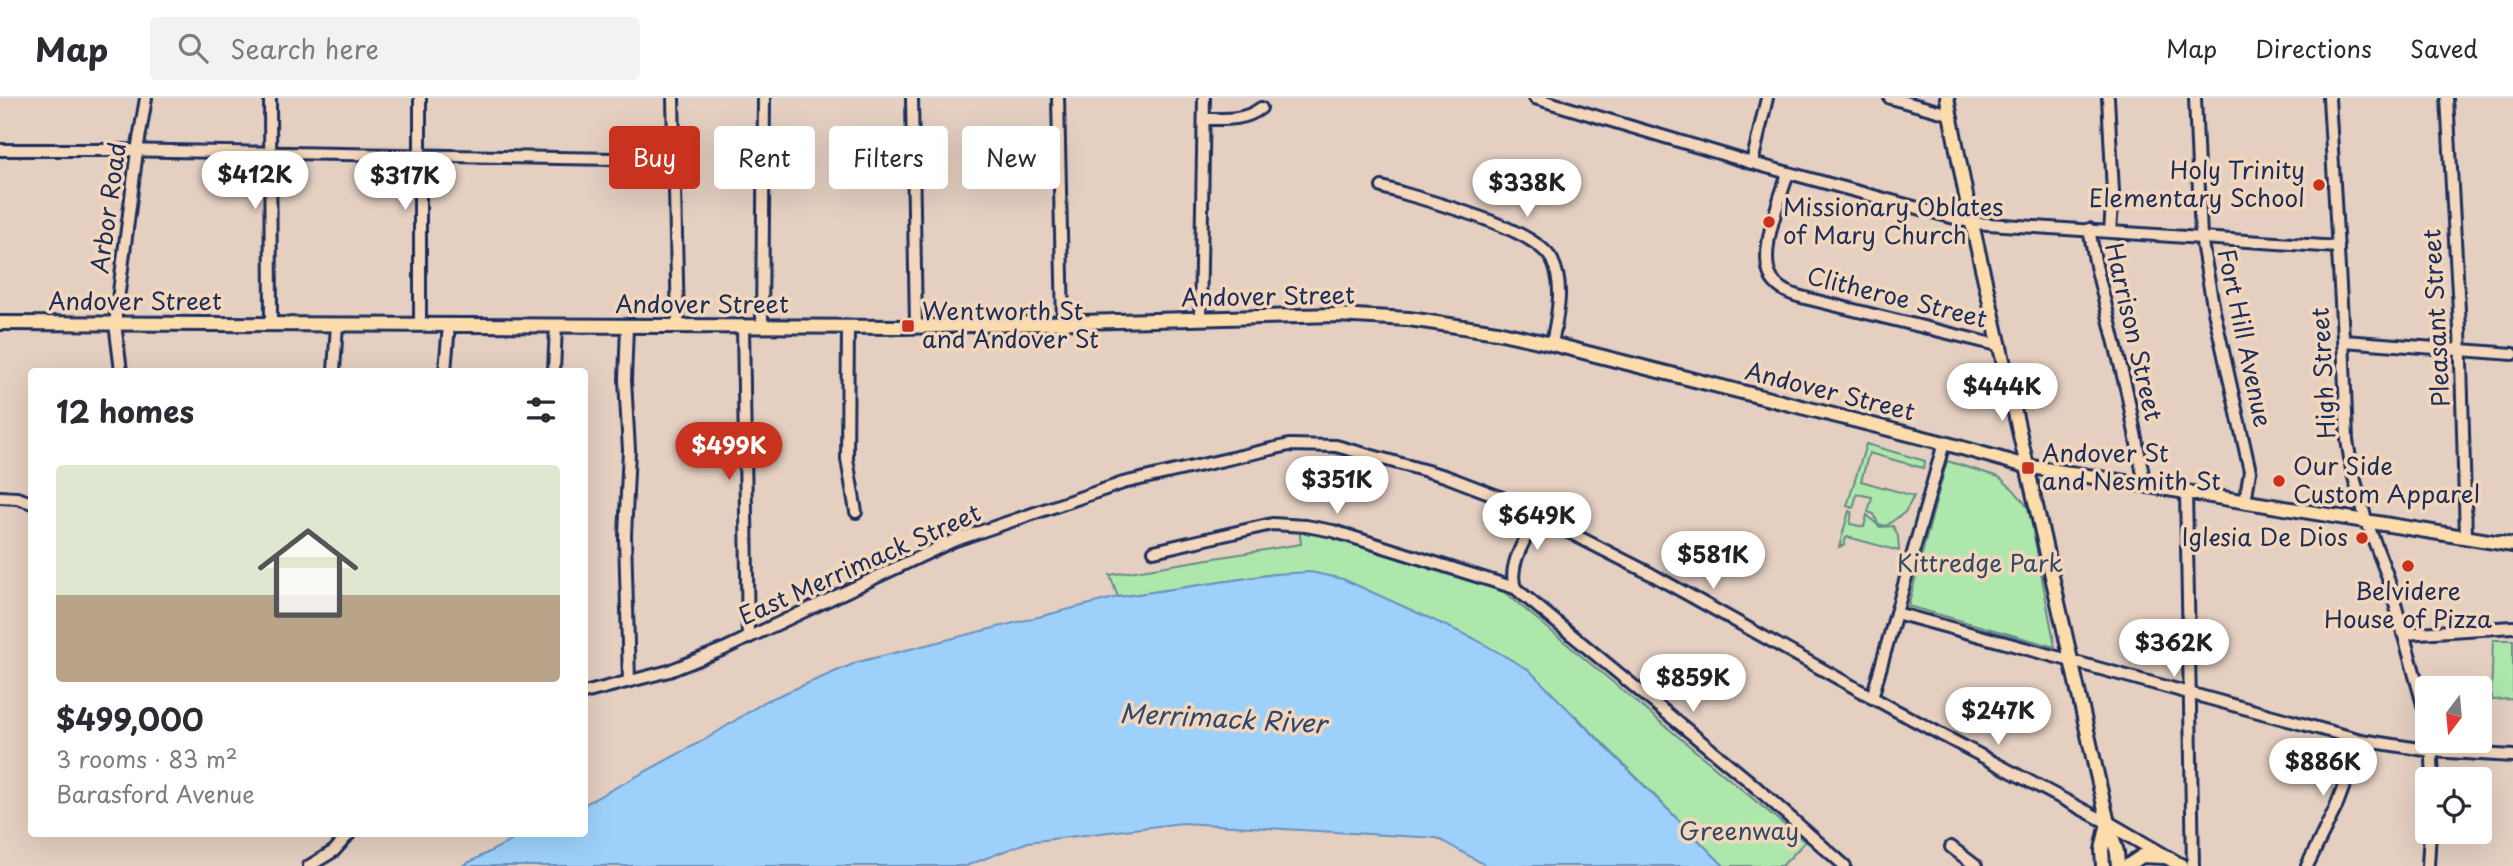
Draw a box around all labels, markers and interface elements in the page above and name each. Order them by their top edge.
search box [150,17,640,80]
text: Map [35,23,108,73]
icon: search [174,29,212,67]
text: Search here [230,29,379,68]
text: Map [2166,30,2217,66]
text: Directions [2255,30,2372,66]
text: Saved [2410,30,2478,66]
chip: Buy [609,126,700,189]
chip: Rent [714,126,815,189]
chip: Filters [829,126,948,189]
chip: New [962,126,1060,189]
street label: Arbor Road [80,140,134,276]
place label: Holy Trinity Elementary School [2089,151,2305,215]
pin: $412K [206,152,304,211]
pin: $317K [356,152,454,212]
text: $412K [218,156,292,191]
text: $317K [370,157,440,192]
pin: $338K [1478,159,1576,219]
text: $338K [1488,164,1566,199]
marker: Holy Trinity Elementary School [2311,177,2327,193]
place label: Missionary Oblates of Mary Church [1783,188,2003,252]
marker: Missionary Oblates of Mary Church [1761,214,1777,230]
street label: Pleasant Street [2412,228,2458,408]
street label: Harrison Street [2097,239,2173,424]
street label: Fort Hill Avenue [2209,245,2282,430]
street label: Clitheroe Street [1804,256,1992,336]
street label: Andover Street [1181,275,1355,315]
street label: Andover Street [48,282,222,318]
street label: Andover Street [615,285,789,321]
place label: Wentworth St and Andover St [922,292,1099,356]
street label: High Street [2301,306,2343,440]
marker: Wentworth St and Andover St [900,318,916,334]
street label: Andover Street [1742,352,1919,429]
pin: $444K [1953,364,2051,423]
text: $444K [1963,368,2041,403]
text: 12 homes [56,388,194,433]
icon: filters [522,391,560,429]
pin: $499K [680,422,778,482]
text: $499K [691,427,767,462]
place label: Andover St and Nesmith St [2042,434,2221,498]
place label: Our Side Custom Apparel [2293,447,2480,511]
pin: $351K [1288,456,1386,516]
marker: Andover St and Nesmith St [2020,460,2036,476]
text: $351K [1302,461,1372,496]
marker: Our Side Custom Apparel [2271,473,2287,489]
pin: $649K [1488,492,1586,552]
street label: East Merrimack Street [732,493,986,633]
text: $649K [1498,497,1576,532]
icon: home [245,510,371,636]
place label: Iglesia De Dios [2182,518,2348,554]
marker: Iglesia De Dios [2354,530,2370,546]
pin: $581K [1664,532,1762,591]
text: $581K [1677,536,1749,571]
park label: Kittredge Park [1897,544,2063,580]
marker: Belvidere House of Pizza [2400,558,2416,574]
place label: Belvidere House of Pizza [2324,572,2492,636]
pin: $362K [2125,620,2223,679]
text: $362K [2135,624,2213,659]
pin: $859K [1644,654,1742,714]
text: $859K [1656,659,1730,694]
north arrow [2415,676,2492,752]
map controls [2415,676,2492,844]
pin: $247K [1949,688,2047,747]
text: $247K [1961,692,2035,727]
water label: Merrimack River [1119,693,1330,743]
text: $499,000 [56,696,204,741]
pin: $886K [2274,738,2372,798]
text: 3 rooms · 83 m² [56,741,238,776]
text: $886K [2285,743,2361,778]
button: locate [2415,767,2492,844]
text: Barasford Avenue [56,776,255,811]
park label: Greenway [1679,812,1799,848]

